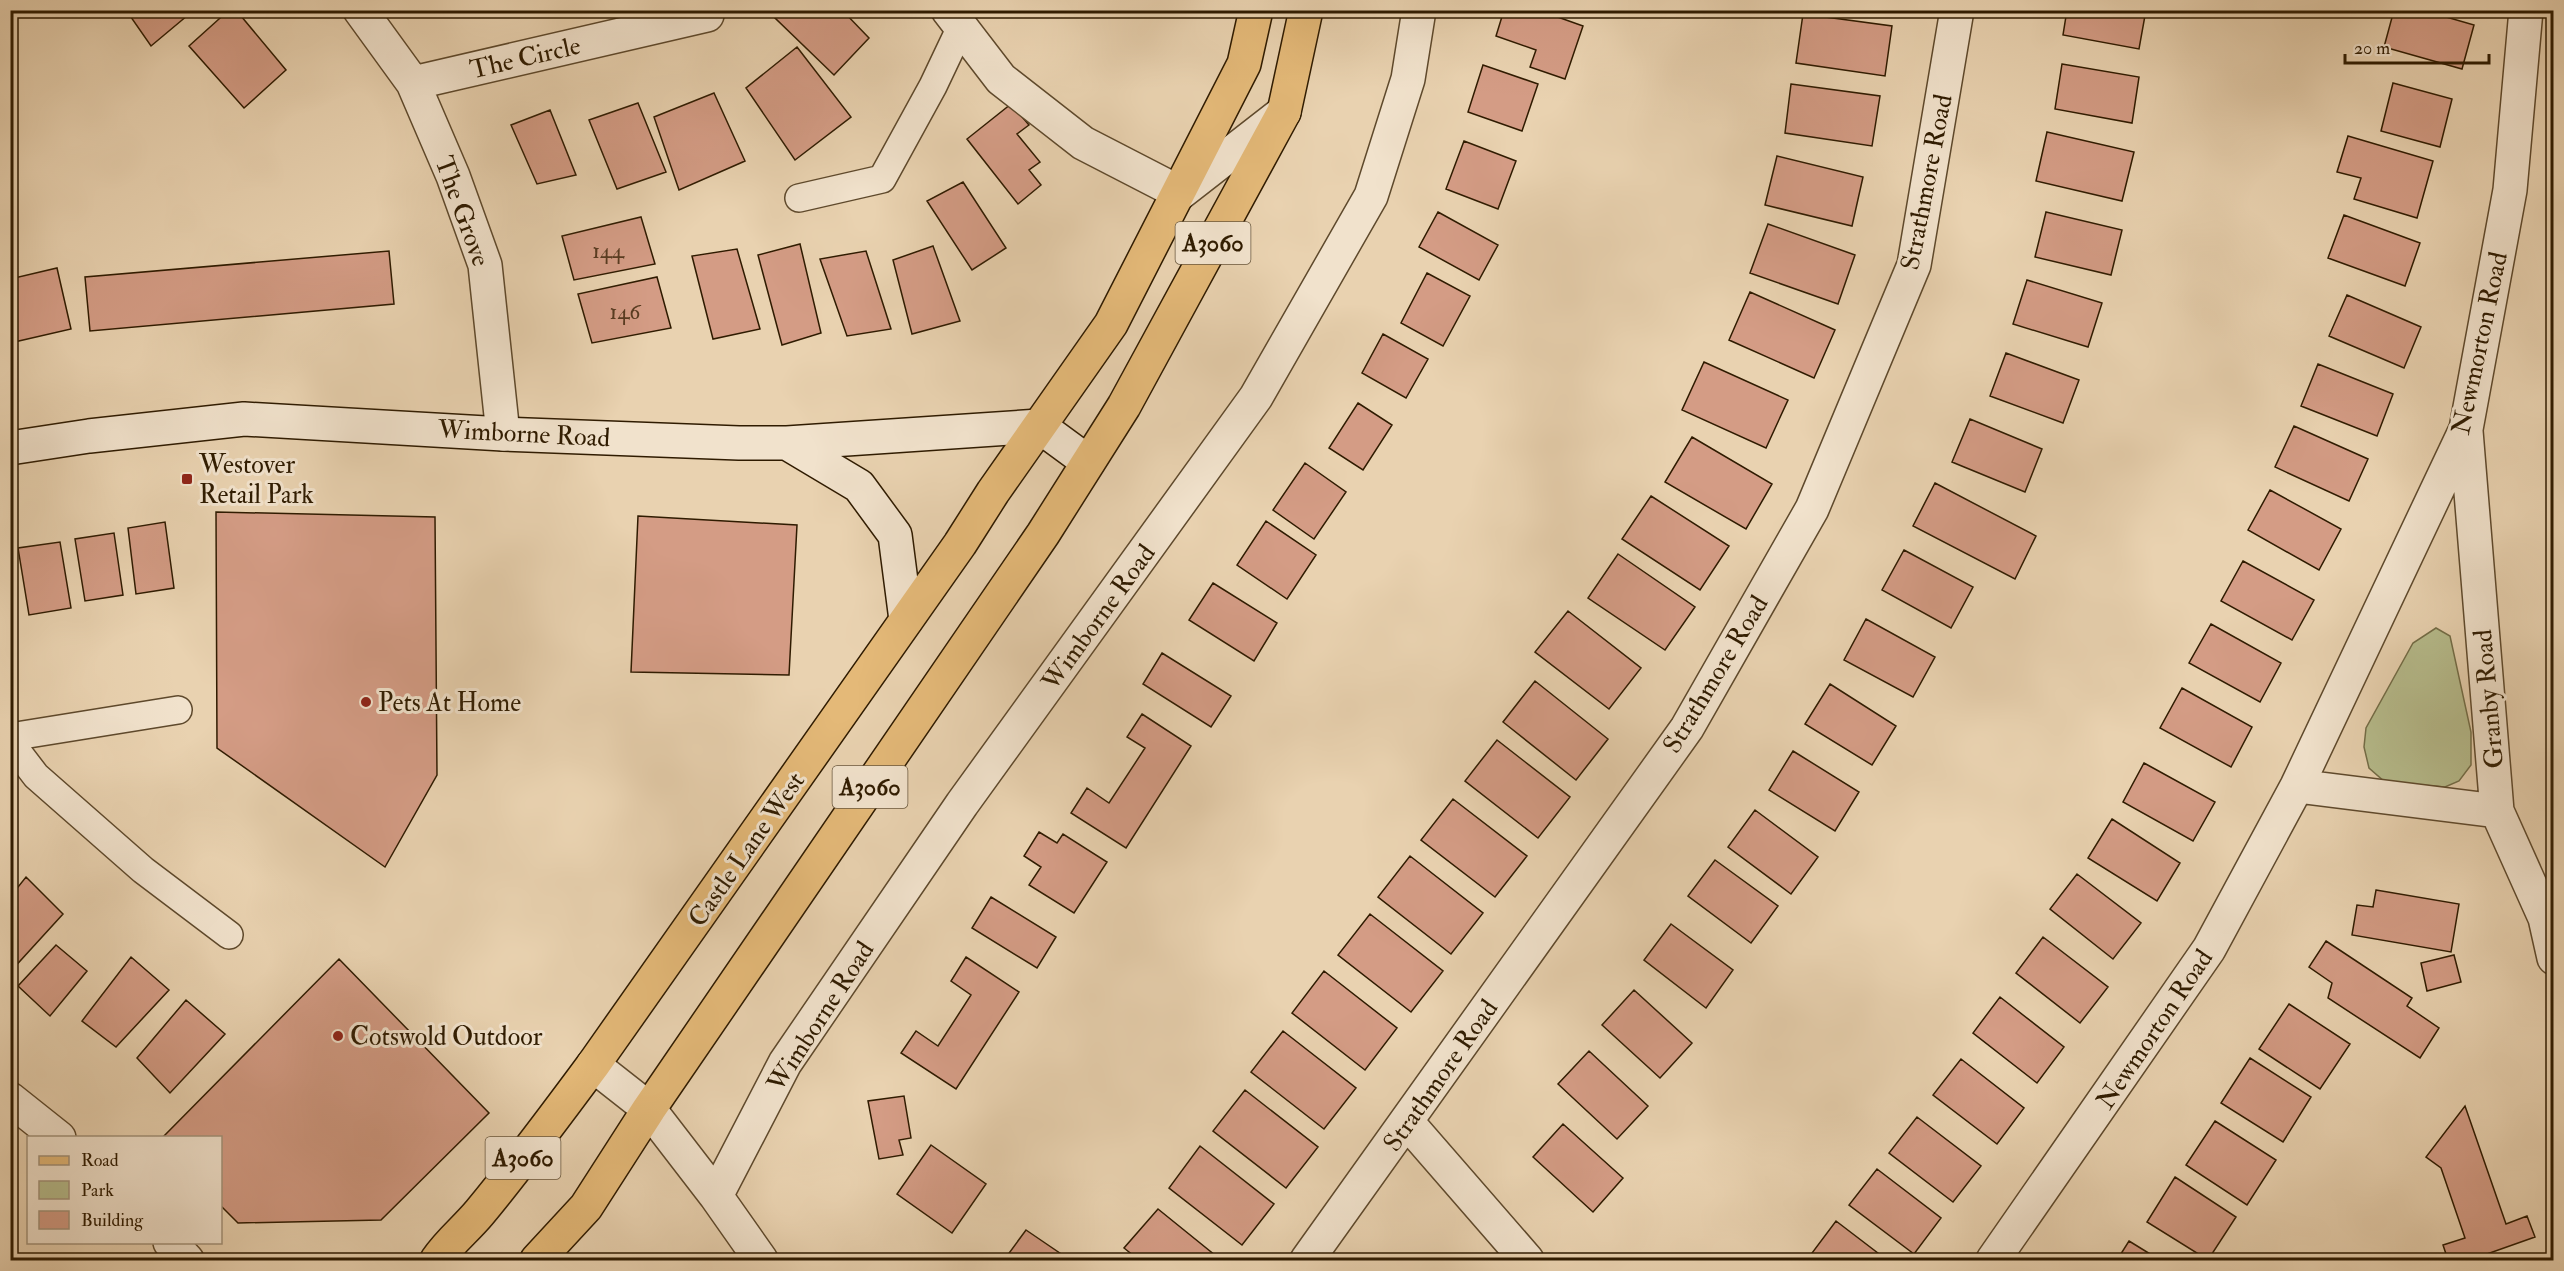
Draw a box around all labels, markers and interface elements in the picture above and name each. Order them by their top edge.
scale bar [2345,27,2489,65]
street label: The Circle [467,30,584,86]
text: 20 m [2354,37,2390,60]
street label: Strathmore Road [1894,91,1960,273]
street label: The Grove [427,152,497,271]
road number: A3060 [1176,222,1250,264]
house number: 144 [592,237,625,265]
street label: Newmorton Road [2445,249,2515,437]
house number: 146 [610,298,642,326]
street label: Wimborne Road [436,413,611,455]
place label: Westover Retail Park [198,449,314,511]
marker: Westover Retail Park [180,472,194,486]
street label: Wimborne Road [1035,538,1163,698]
street label: Strathmore Road [1656,590,1776,759]
street label: Granby Road [2467,628,2511,770]
place label: Pets At Home [378,687,521,719]
marker: Pets At Home [359,695,373,709]
street label: Castle Lane West [682,766,812,933]
road number: A3060 [832,766,908,808]
street label: Wimborne Road [760,935,881,1098]
street label: Newmorton Road [2090,943,2220,1116]
street label: Strathmore Road [1377,993,1505,1158]
place label: Cotswold Outdoor [350,1021,543,1053]
marker: Cotswold Outdoor [331,1029,345,1043]
legend [27,1136,222,1244]
road number: A3060 [486,1137,560,1179]
text: Road [81,1149,119,1172]
text: Park [81,1179,114,1202]
text: Building [81,1209,144,1232]

